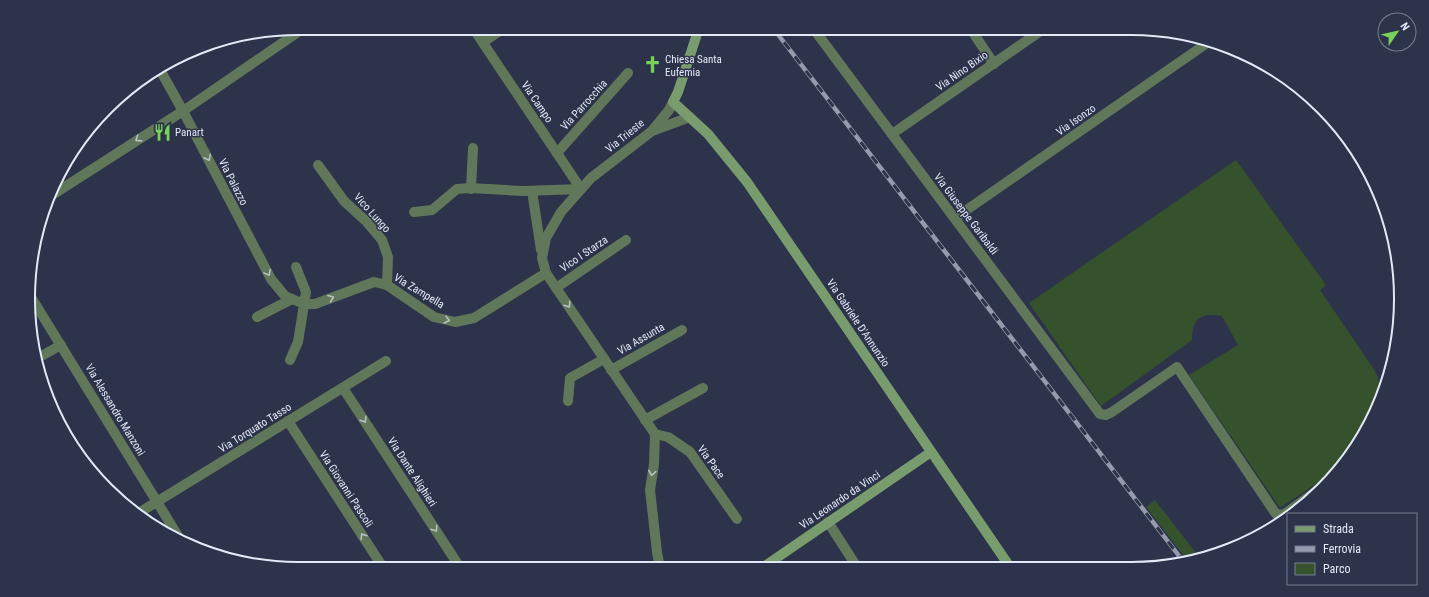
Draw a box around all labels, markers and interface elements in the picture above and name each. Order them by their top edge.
north arrow [1377,12,1417,52]
text: N [1398,20,1412,33]
street label: Via Nino Bixio [933,48,991,94]
place label: Chiesa Santa Eufemia [665,53,722,79]
church icon: Chiesa Santa Eufemia [642,55,662,75]
street label: Via Parrocchia [558,77,610,133]
street label: Via Campo [518,79,556,126]
street label: Via Isonzo [1054,101,1099,138]
street label: Via Trieste [603,116,647,156]
restaurant icon: Panart [152,122,172,142]
place label: Panart [175,126,204,139]
one-way arrow [136,135,143,142]
one-way arrow [203,154,210,161]
street label: Via Palazzo [216,156,251,208]
street label: Via Giuseppe Garibaldi [931,171,1001,257]
street label: Vico Lungo [351,191,393,236]
street label: Vico I Starza [558,233,610,275]
one-way arrow [263,269,271,276]
street label: Via Zampella [391,271,447,311]
street label: Via Gabriele D'Annunzio [824,277,892,370]
one-way arrow [328,295,335,303]
one-way arrow [563,301,571,308]
one-way arrow [444,316,451,324]
street label: Via Assunta [615,320,667,358]
street label: Via Alessandro Manzoni [82,362,148,458]
street label: Via Torquato Tasso [216,400,294,456]
one-way arrow [359,416,366,423]
street label: Via Dante Alighieri [385,435,439,509]
street label: Via Pace [695,443,727,481]
street label: Via Giovanni Pascoli [316,448,376,530]
street label: Via Leonardo da Vinci [797,468,883,532]
one-way arrow [648,470,657,476]
legend [1287,513,1417,585]
text: Strada [1323,522,1354,536]
one-way arrow [431,525,438,532]
one-way arrow [360,533,368,540]
text: Ferrovia [1323,542,1361,556]
text: Parco [1323,562,1350,576]

